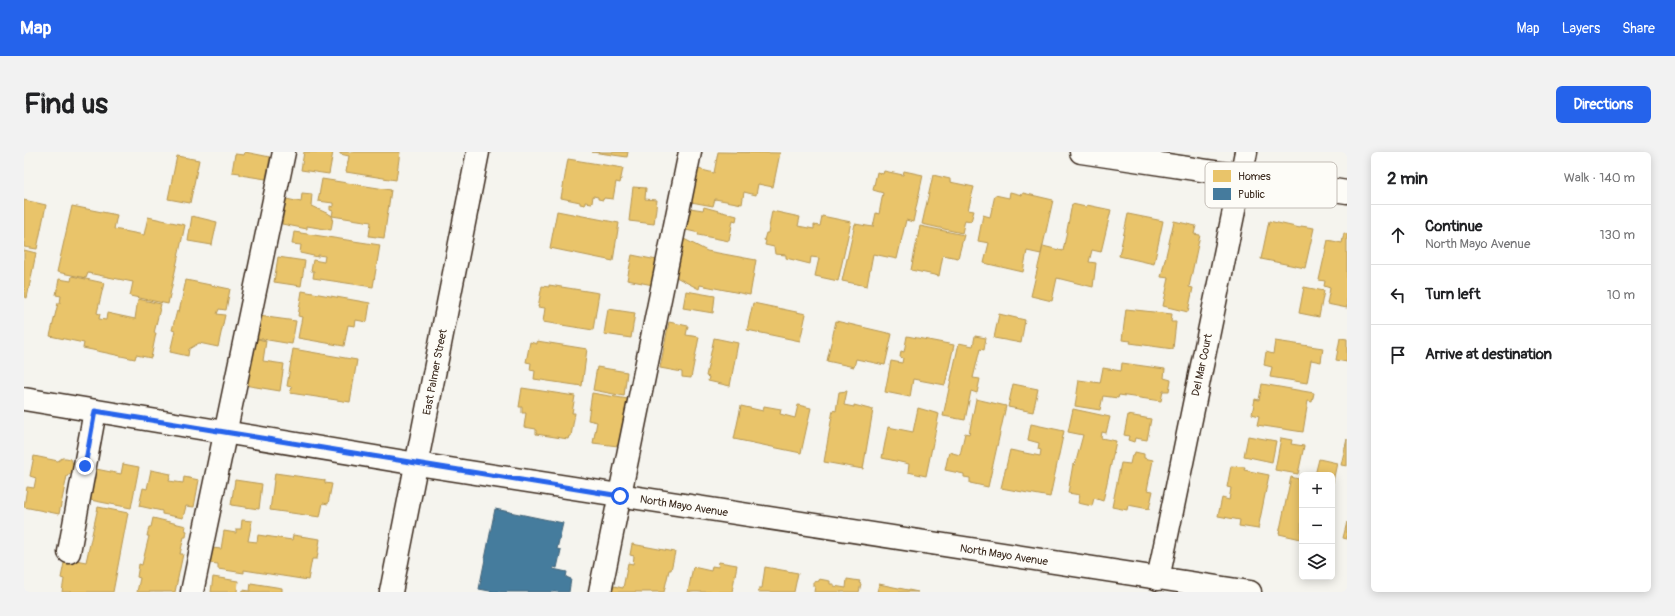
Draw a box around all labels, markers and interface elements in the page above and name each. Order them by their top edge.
text: Map [20,16,51,40]
text: Map [1517,20,1540,37]
text: Layers [1562,20,1600,37]
text: Share [1622,20,1655,37]
button: Directions [1556,86,1651,123]
text: Find us [24,87,108,122]
legend [1205,162,1337,208]
text: 2 min [1387,168,1428,189]
text: Homes [1238,170,1271,183]
text: Walk · 140 m [1564,170,1635,186]
text: Public [1238,188,1266,201]
text: Continue [1425,217,1483,236]
icon: ahead [1387,224,1409,246]
text: 130 m [1599,227,1635,243]
text: North Mayo Avenue [1425,236,1530,252]
icon: left [1387,284,1409,306]
text: Turn left [1425,285,1481,304]
text: 10 m [1607,287,1635,303]
street label: East Palmer Street [420,327,450,416]
street label: Del Mar Court [1189,332,1215,397]
icon: arrive [1387,344,1409,366]
text: Arrive at destination [1425,345,1552,364]
route end [76,457,94,475]
map controls [1299,472,1335,580]
button: + [1299,472,1335,508]
route start [611,487,629,505]
street label: North Mayo Avenue [639,493,730,519]
button: − [1299,508,1335,544]
street label: North Mayo Avenue [959,542,1050,568]
button: layers [1299,544,1335,580]

